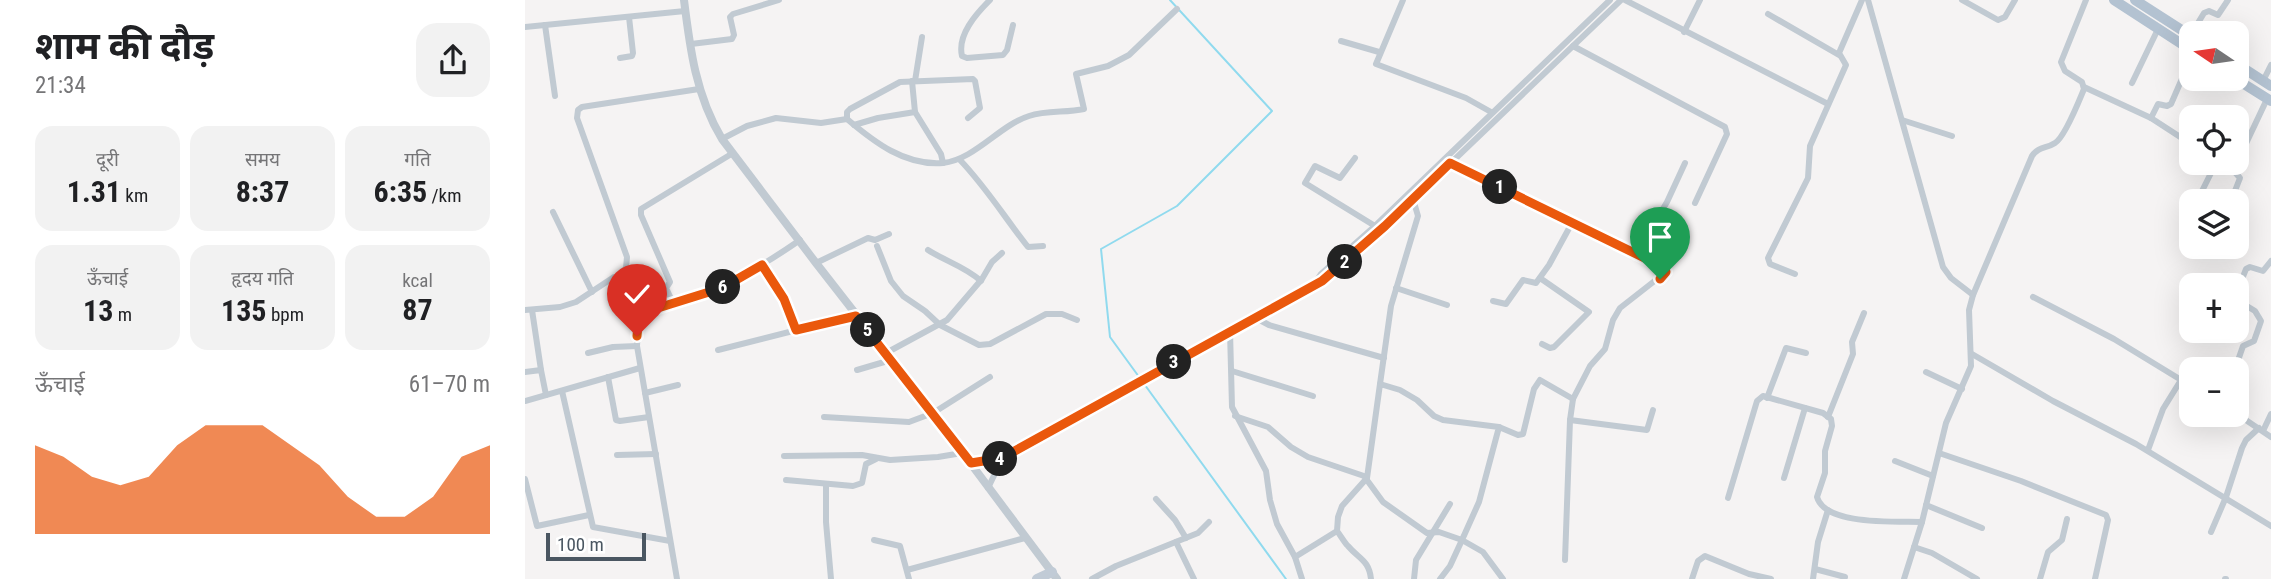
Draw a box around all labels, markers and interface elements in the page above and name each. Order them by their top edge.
north arrow [2179,21,2249,91]
map controls [2179,21,2249,427]
button: share [416,23,490,97]
text: शाम की दौड़ [35,24,214,68]
text: 21:34 [35,72,86,99]
button: locate [2179,105,2249,175]
text: दूरी [96,148,119,171]
text: समय [245,148,280,171]
text: गति [404,148,431,171]
pin: 1 [1483,170,1517,204]
text: 1.31 [67,174,121,209]
text: 8:37 [236,174,289,209]
text: 6:35 [374,174,427,209]
text: 1 [1495,175,1504,198]
text: km [121,184,148,207]
text: /km [427,184,461,207]
button: layers [2179,189,2249,259]
pin [1630,207,1690,279]
icon: arrive [1641,218,1679,256]
pin: 2 [1327,244,1363,280]
text: 2 [1340,250,1349,273]
pin [607,264,667,336]
text: ऊँचाई [87,267,128,290]
text: हृदय गति [231,267,294,290]
text: kcal [402,269,433,292]
pin: 6 [705,270,741,304]
button: + [2179,273,2249,343]
icon: check [618,275,656,313]
text: 6 [718,275,727,298]
text: 87 [402,292,433,327]
text: 13 [83,293,113,328]
text: 135 [221,293,267,328]
text: m [113,303,132,326]
text: bpm [267,303,304,326]
pin: 5 [851,312,885,348]
text: 5 [863,318,872,341]
pin: 3 [1157,344,1191,380]
text: 3 [1169,350,1178,373]
button: − [2179,357,2249,427]
text: ऊँचाई [35,371,85,398]
text: 61–70 m [409,371,490,398]
pin: 4 [983,442,1017,476]
text: 4 [995,447,1004,470]
scale bar [546,530,646,562]
text: 100 m [557,533,604,556]

